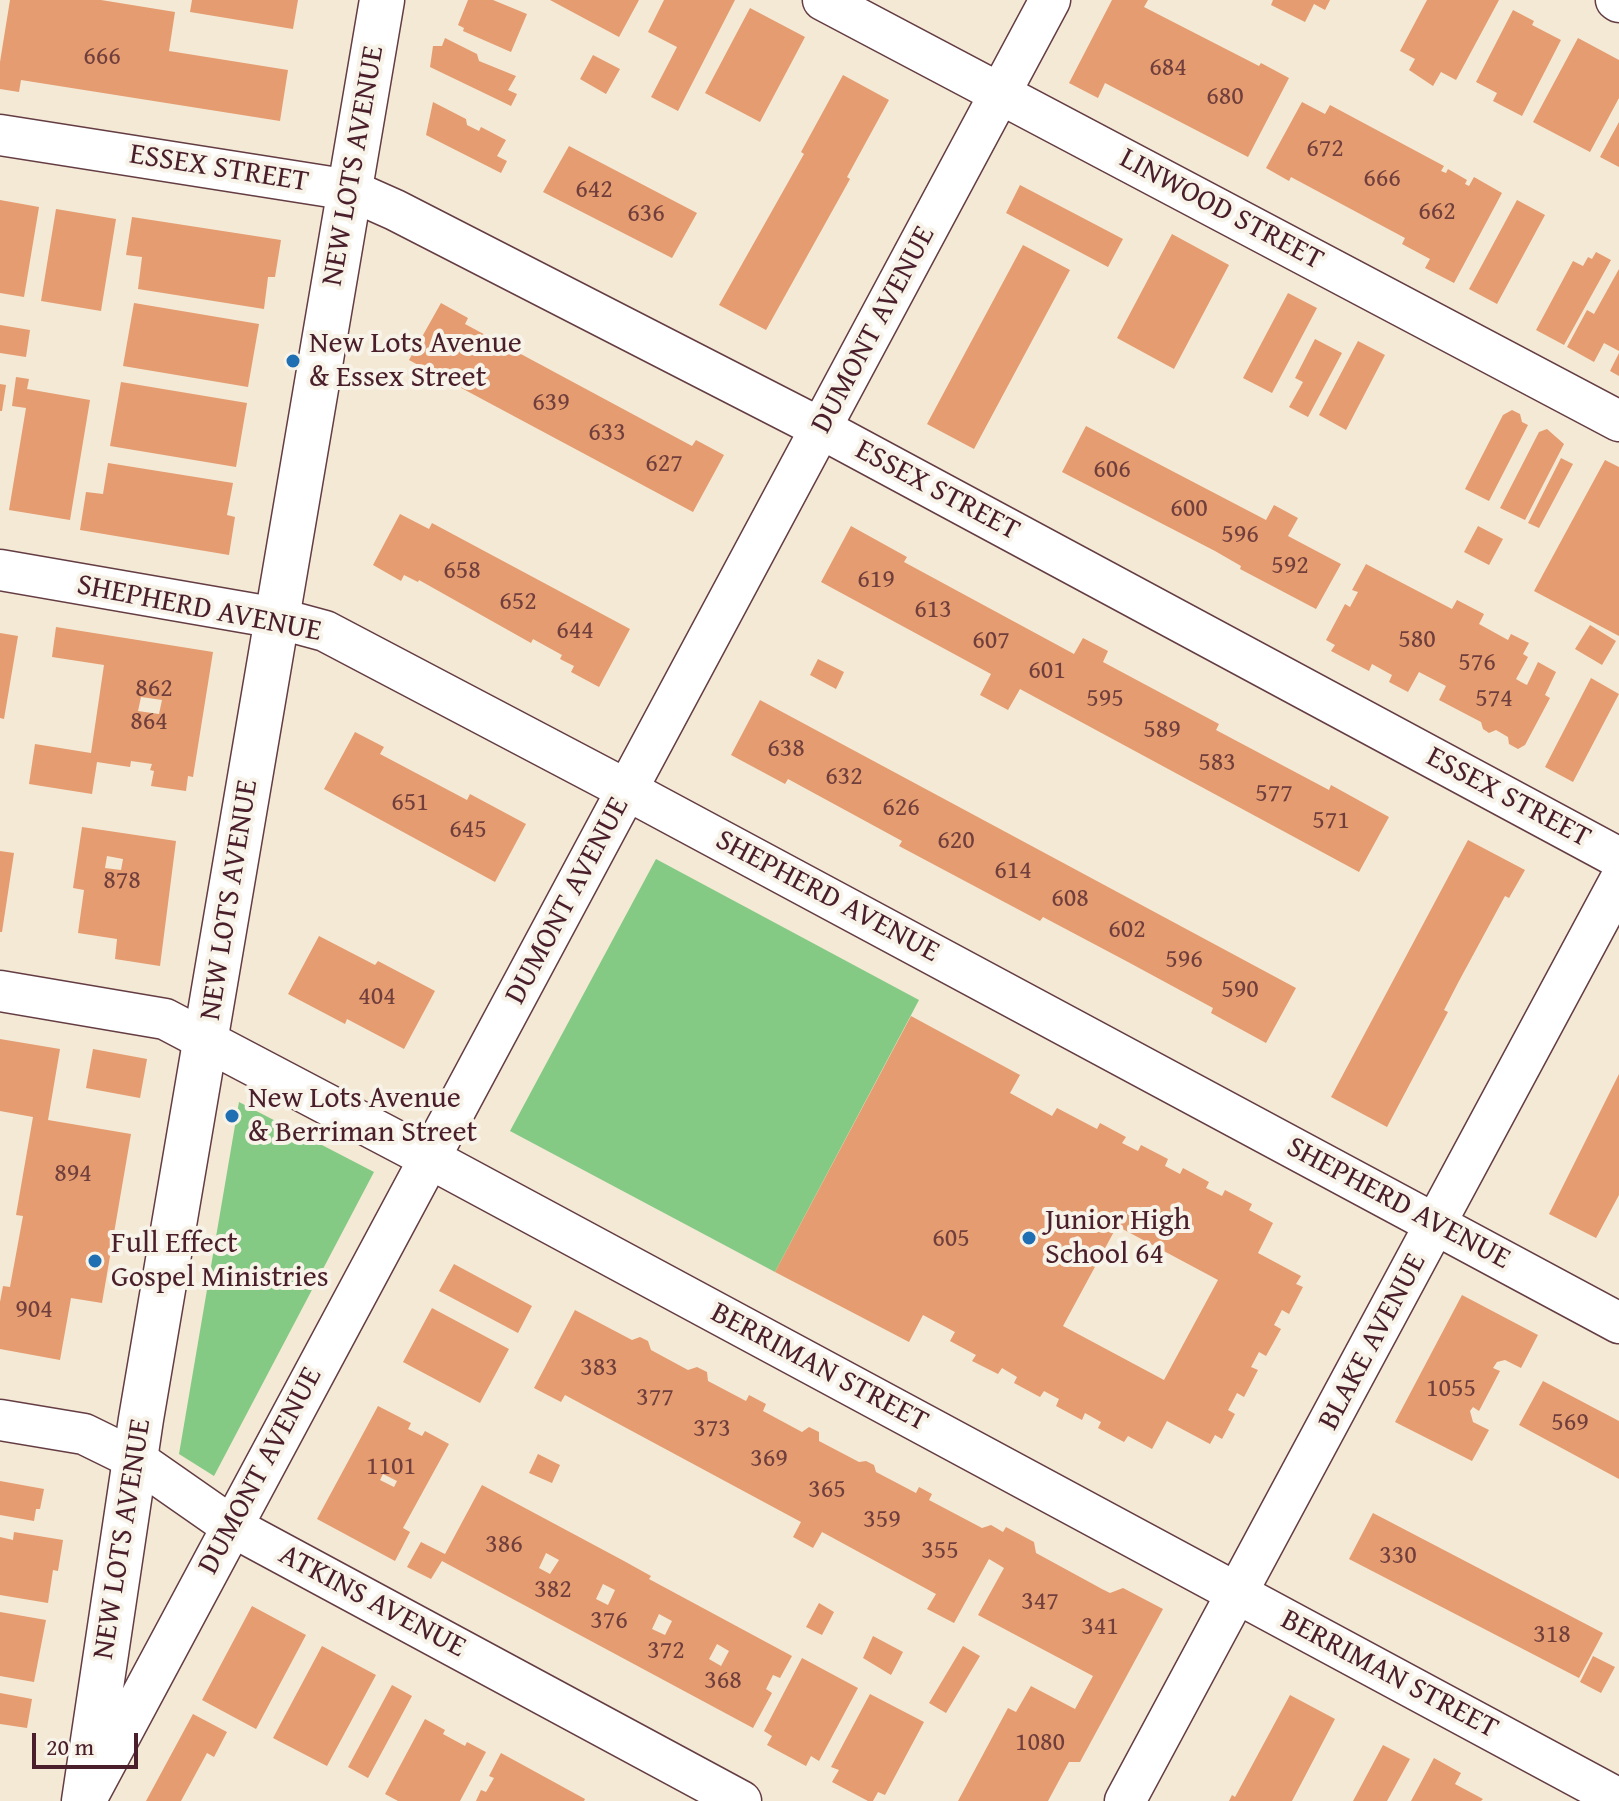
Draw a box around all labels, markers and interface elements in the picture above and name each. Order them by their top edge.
house number: 666 [83,41,121,73]
street label: NEW LOTS AVENUE [315,43,393,289]
house number: 684 [1149,52,1187,84]
house number: 680 [1206,81,1244,113]
house number: 672 [1306,133,1344,165]
street label: ESSEX STREET [127,137,311,201]
street label: LINWOOD STREET [1113,141,1329,279]
house number: 666 [1363,163,1401,195]
house number: 642 [575,174,613,206]
house number: 662 [1418,196,1456,228]
house number: 636 [627,198,665,230]
street label: DUMONT AVENUE [804,220,944,440]
place label: New Lots Avenue & Essex Street [309,326,522,396]
marker: New Lots Avenue & Essex Street [284,352,302,370]
house number: 639 [532,387,570,419]
house number: 633 [588,417,626,449]
street label: ESSEX STREET [849,433,1025,549]
house number: 627 [645,448,683,480]
house number: 606 [1093,454,1131,486]
house number: 600 [1170,493,1208,525]
house number: 596 [1221,519,1259,551]
house number: 592 [1271,550,1309,582]
house number: 658 [443,555,481,587]
house number: 619 [857,564,895,596]
street label: SHEPHERD AVENUE [74,568,324,650]
house number: 652 [499,586,537,618]
house number: 613 [914,594,952,626]
house number: 644 [556,615,594,647]
house number: 580 [1398,624,1436,656]
house number: 607 [972,625,1010,657]
house number: 576 [1458,647,1496,679]
house number: 601 [1028,655,1066,687]
house number: 862 [135,673,173,705]
house number: 595 [1086,683,1124,715]
house number: 574 [1475,683,1513,715]
house number: 864 [130,706,168,738]
house number: 589 [1143,714,1181,746]
house number: 638 [767,733,805,765]
street label: ESSEX STREET [1420,740,1596,856]
house number: 583 [1198,747,1236,779]
house number: 632 [825,761,863,793]
street label: NEW LOTS AVENUE [193,777,267,1023]
house number: 577 [1255,778,1293,810]
house number: 651 [391,787,429,819]
street label: DUMONT AVENUE [498,791,638,1011]
house number: 626 [882,792,920,824]
house number: 571 [1312,805,1350,837]
house number: 645 [449,814,487,846]
street label: SHEPHERD AVENUE [709,823,945,971]
house number: 620 [937,825,975,857]
house number: 614 [994,855,1032,887]
house number: 878 [103,865,141,897]
house number: 608 [1051,883,1089,915]
house number: 602 [1108,914,1146,946]
house number: 596 [1165,944,1203,976]
house number: 590 [1221,974,1259,1006]
house number: 404 [358,981,396,1013]
place label: New Lots Avenue & Berriman Street [248,1081,477,1152]
marker: New Lots Avenue & Berriman Street [223,1107,241,1125]
street label: SHEPHERD AVENUE [1280,1130,1516,1278]
house number: 894 [54,1158,92,1190]
place label: Junior High School 64 [1045,1203,1190,1274]
house number: 605 [932,1223,970,1255]
place label: Full Effect Gospel Ministries [111,1226,329,1296]
marker: Junior High School 64 [1020,1229,1038,1247]
street label: BLAKE AVENUE [1311,1248,1435,1436]
marker: Full Effect Gospel Ministries [86,1252,104,1270]
house number: 904 [15,1294,53,1326]
street label: BERRIMAN STREET [704,1296,934,1440]
house number: 383 [580,1352,618,1384]
street label: DUMONT AVENUE [191,1361,331,1581]
house number: 1055 [1426,1373,1476,1405]
house number: 377 [636,1382,674,1414]
house number: 569 [1551,1407,1589,1439]
house number: 373 [693,1413,731,1445]
street label: NEW LOTS AVENUE [86,1416,160,1662]
house number: 369 [750,1443,788,1475]
house number: 1101 [366,1451,416,1483]
house number: 365 [808,1474,846,1506]
house number: 359 [863,1504,901,1536]
house number: 386 [485,1529,523,1561]
house number: 355 [921,1535,959,1567]
street label: ATKINS AVENUE [272,1538,472,1666]
house number: 330 [1379,1540,1417,1572]
house number: 382 [534,1574,572,1606]
house number: 347 [1021,1586,1059,1618]
street label: BERRIMAN STREET [1274,1603,1504,1747]
house number: 376 [590,1605,628,1637]
house number: 341 [1081,1611,1119,1643]
house number: 318 [1533,1619,1571,1651]
house number: 372 [647,1635,685,1667]
house number: 368 [704,1665,742,1697]
scale bar [36,1717,142,1767]
house number: 1080 [1015,1727,1065,1759]
text: 20 m [46,1729,94,1764]

